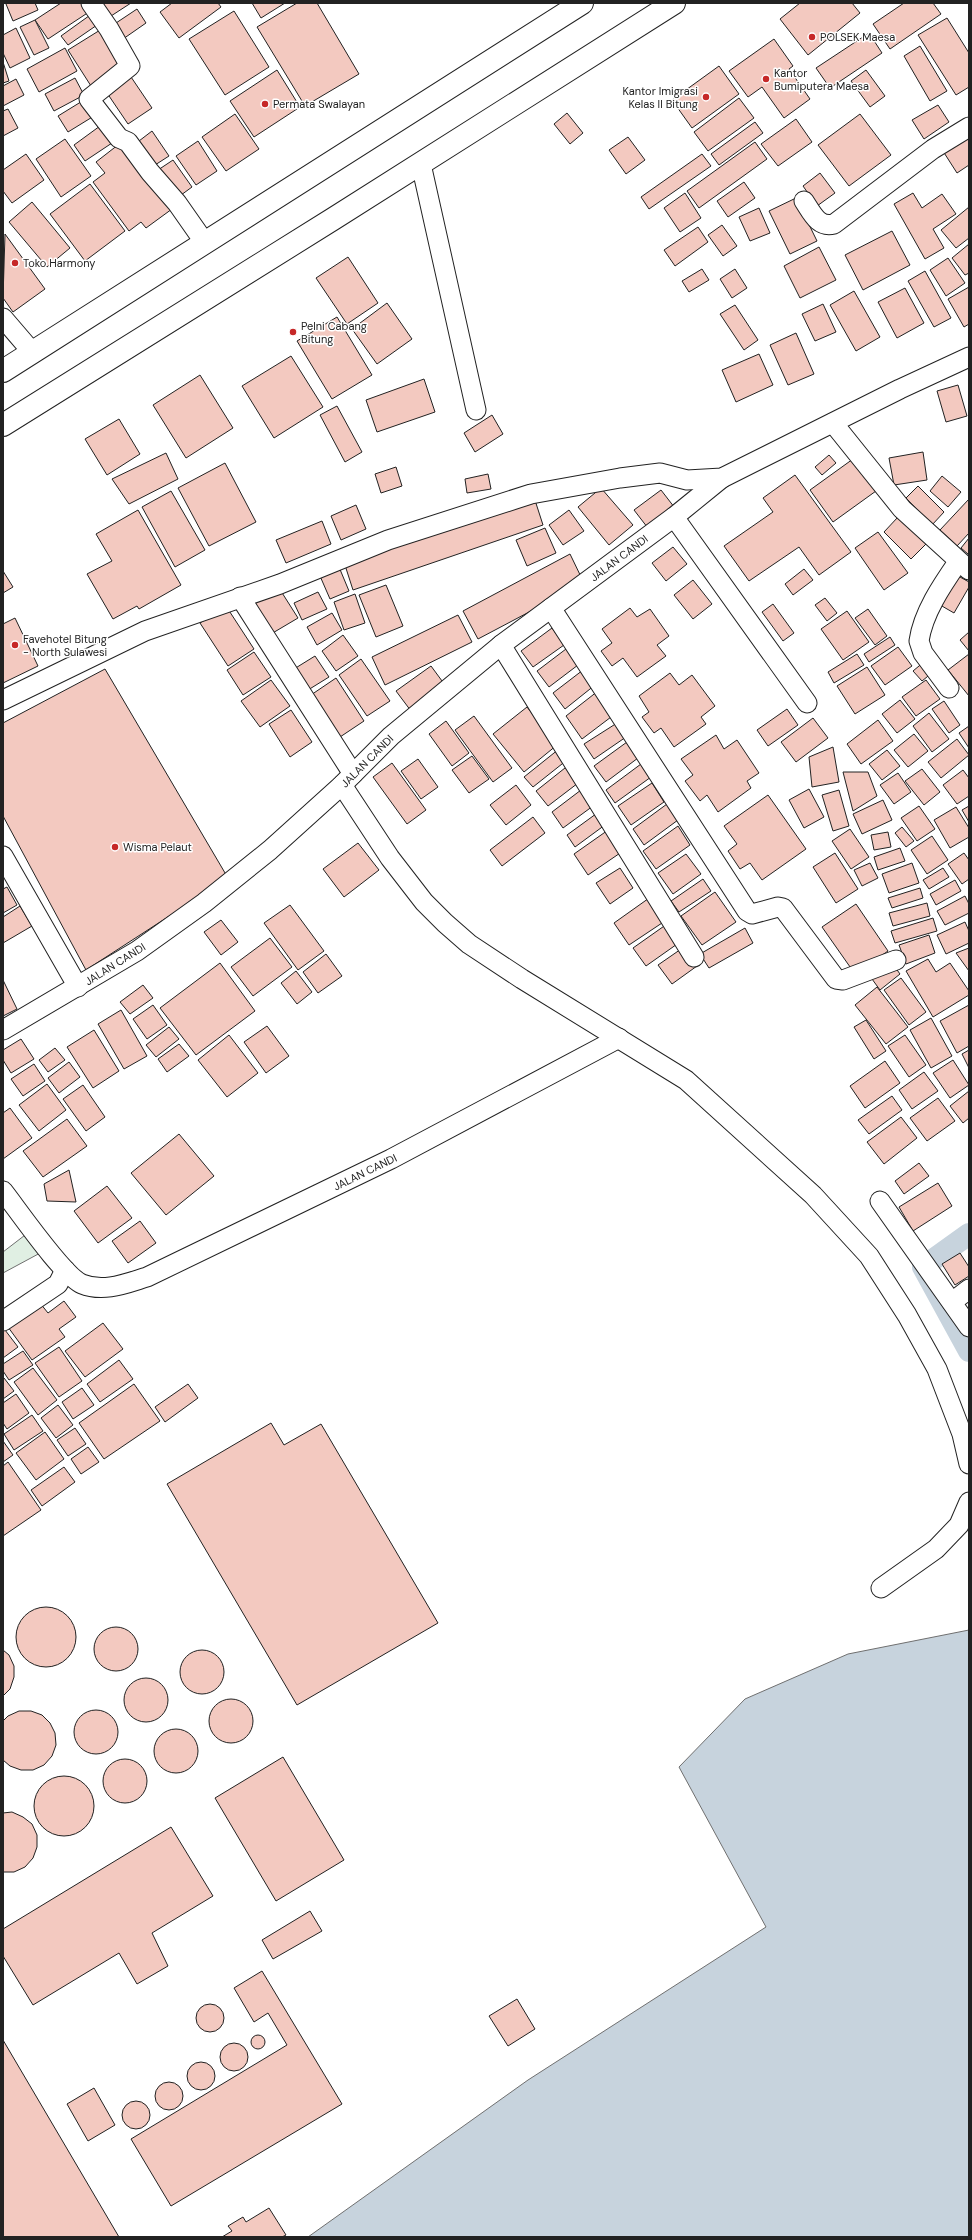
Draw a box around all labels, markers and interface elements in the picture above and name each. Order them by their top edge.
place label: POLSEK Maesa [820,30,895,44]
marker: POLSEK Maesa [807,32,817,42]
place label: Kantor Bumiputera Maesa [774,66,869,93]
marker: Kantor Bumiputera Maesa [761,74,771,84]
place label: Kantor Imigrasi Kelas II Bitung [622,84,698,111]
marker: Kantor Imigrasi Kelas II Bitung [701,92,711,102]
place label: Permata Swalayan [273,97,365,111]
marker: Permata Swalayan [260,99,270,109]
place label: Toko Harmony [23,256,95,270]
marker: Toko Harmony [10,258,20,268]
place label: Pelni Cabang Bitung [301,319,367,346]
marker: Pelni Cabang Bitung [288,327,298,337]
street label: JALAN CANDI [587,532,651,584]
place label: Favehotel Bitung - North Sulawesi [23,632,107,659]
marker: Favehotel Bitung - North Sulawesi [10,640,20,650]
street label: JALAN CANDI [338,732,396,790]
place label: Wisma Pelaut [123,840,192,854]
marker: Wisma Pelaut [110,842,120,852]
street label: JALAN CANDI [82,940,148,988]
street label: JALAN CANDI [331,1151,399,1193]

